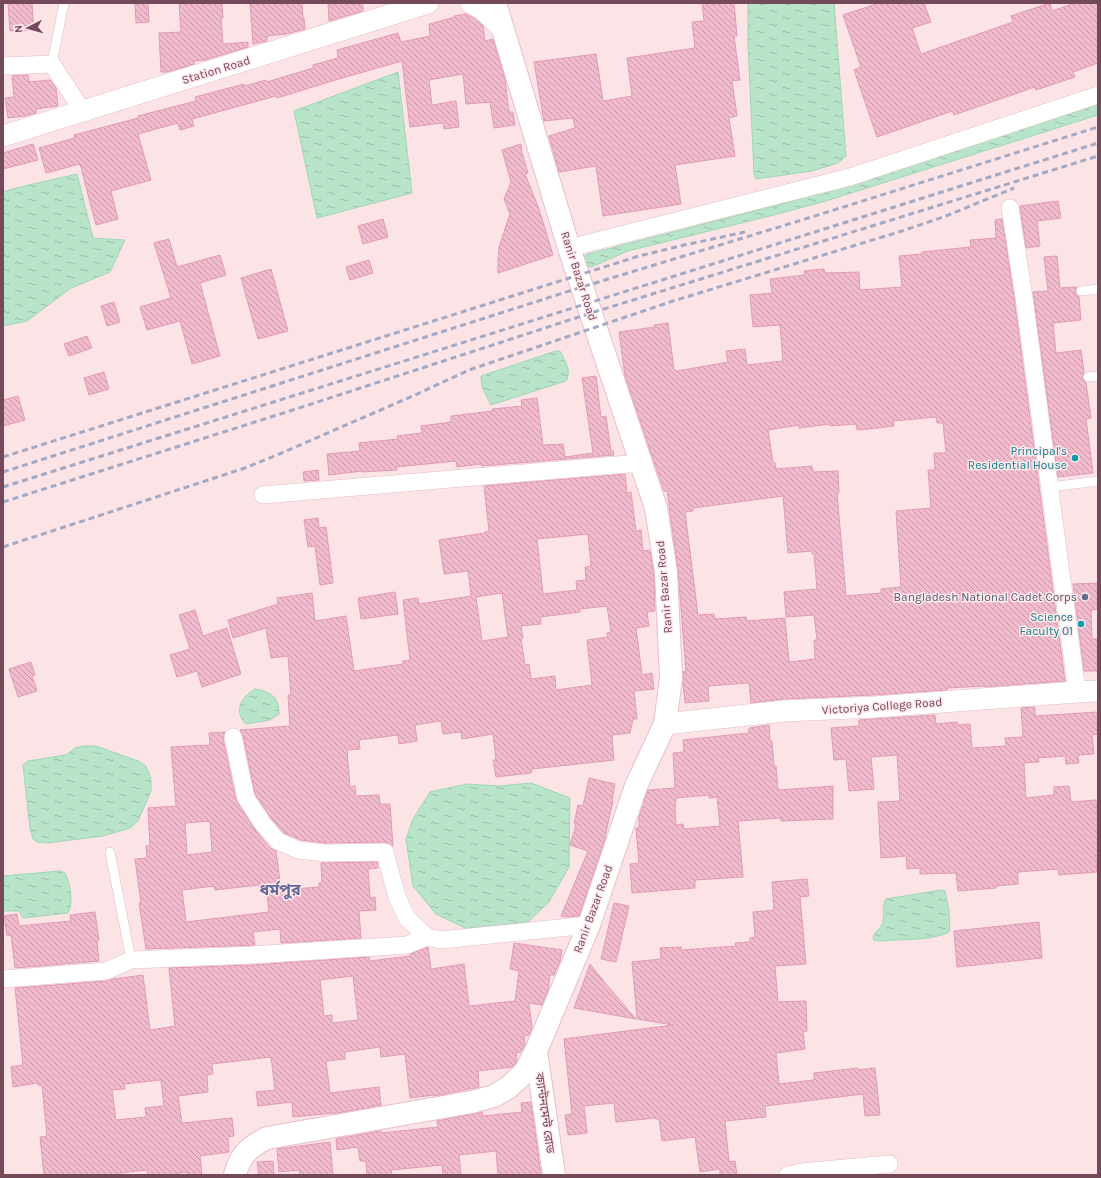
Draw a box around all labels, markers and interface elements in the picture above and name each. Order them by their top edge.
north arrow [8,8,48,48]
text: N [12,24,25,34]
street label: Station Road [180,53,252,87]
street label: Ranir Bazar Road [558,230,600,322]
place label: Principal's Residential House [968,444,1067,472]
marker: Principal's Residential House [1070,453,1080,463]
street label: Ranir Bazar Road [653,540,675,634]
place label: Bangladesh National Cadet Corps [894,590,1077,604]
marker: Bangladesh National Cadet Corps [1080,592,1090,602]
place label: Science Faculty 01 [1020,610,1073,638]
marker: Science Faculty 01 [1076,619,1086,629]
street label: Victoriya College Road [821,695,943,717]
street label: Ranir Bazar Road [570,863,616,955]
district label: ধর্মপুর [259,880,301,900]
street label: ক্যান্টনমেন্ট রোড [532,1071,559,1155]

